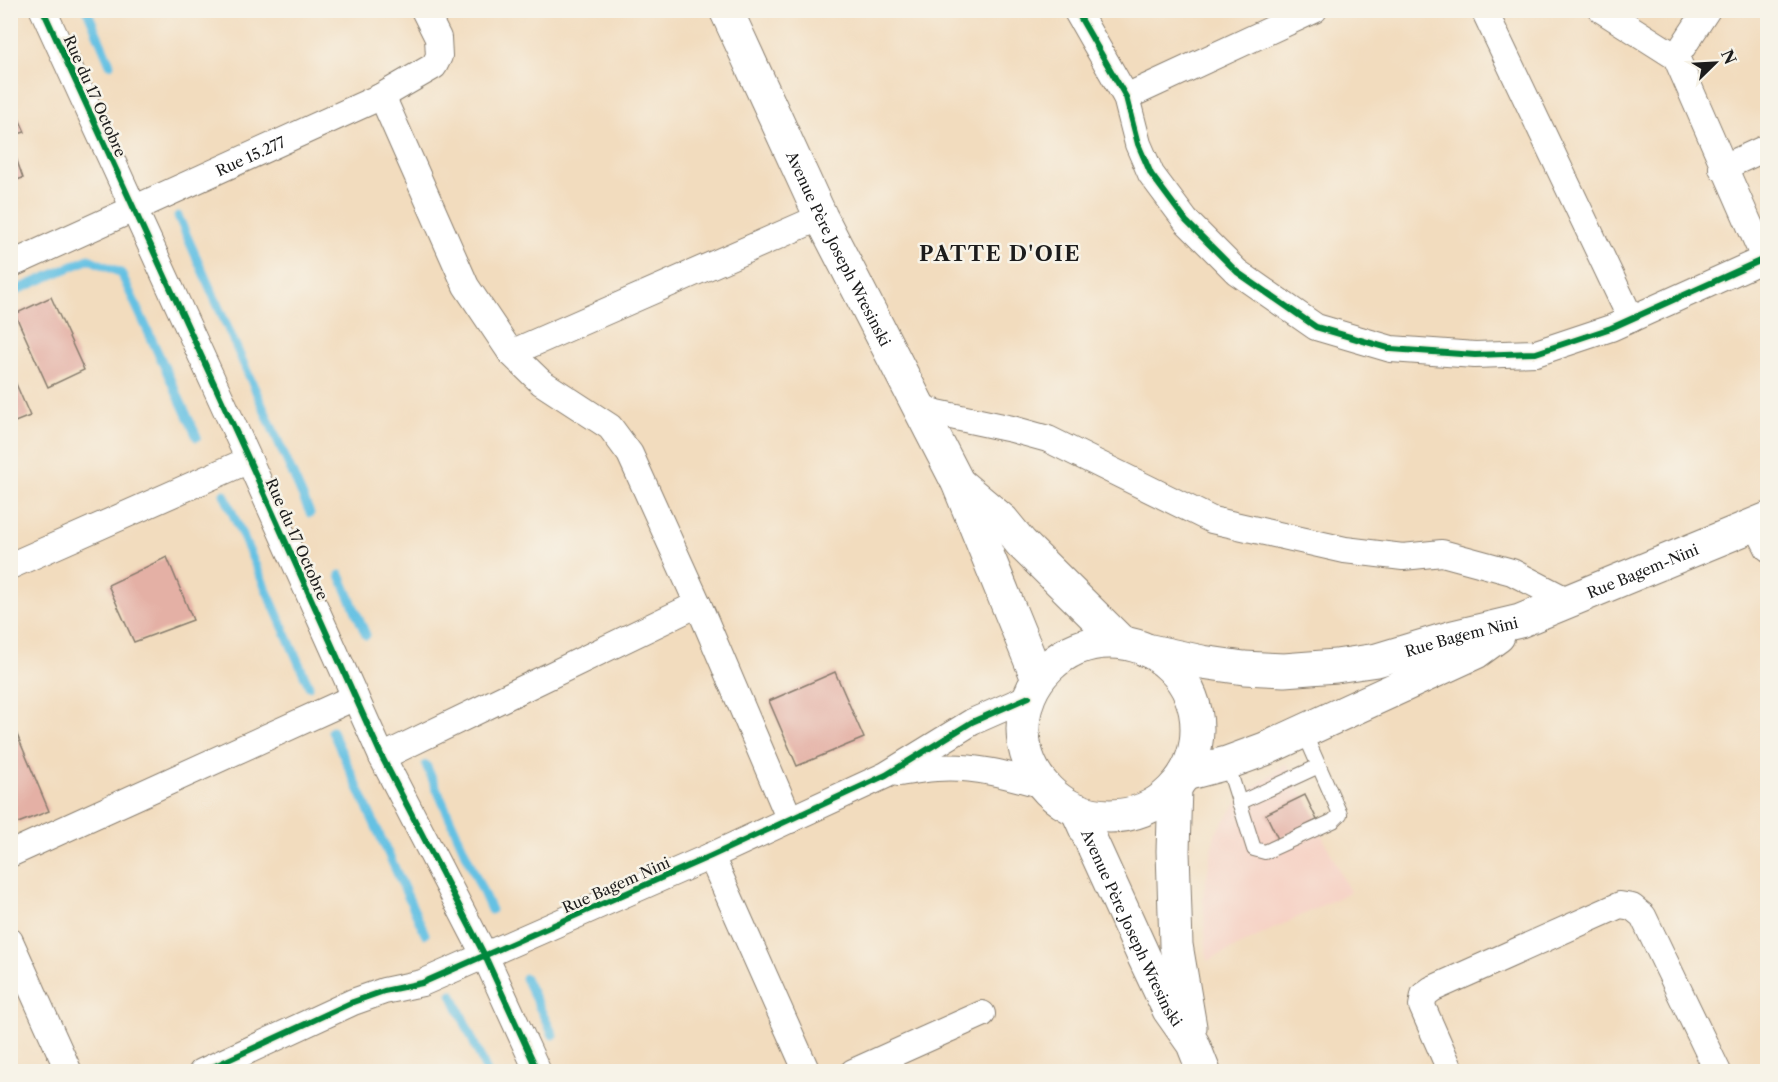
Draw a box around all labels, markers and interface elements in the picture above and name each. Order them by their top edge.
street label: Rue du 17 Octobre [60,32,130,160]
north arrow [1685,33,1745,93]
text: N [1717,46,1741,67]
street label: Rue 15.277 [213,132,289,180]
street label: Avenue Père Joseph Wresinski [782,147,896,350]
district label: PATTE D'OIE [919,241,1081,266]
street label: Rue du 17 Octobre [262,475,332,603]
street label: Rue Bagem-Nini [1584,539,1701,602]
street label: Rue Bagem Nini [1403,612,1520,661]
street label: Avenue Père Joseph Wresinski [1077,825,1187,1030]
street label: Rue Bagem Nini [559,853,673,917]

